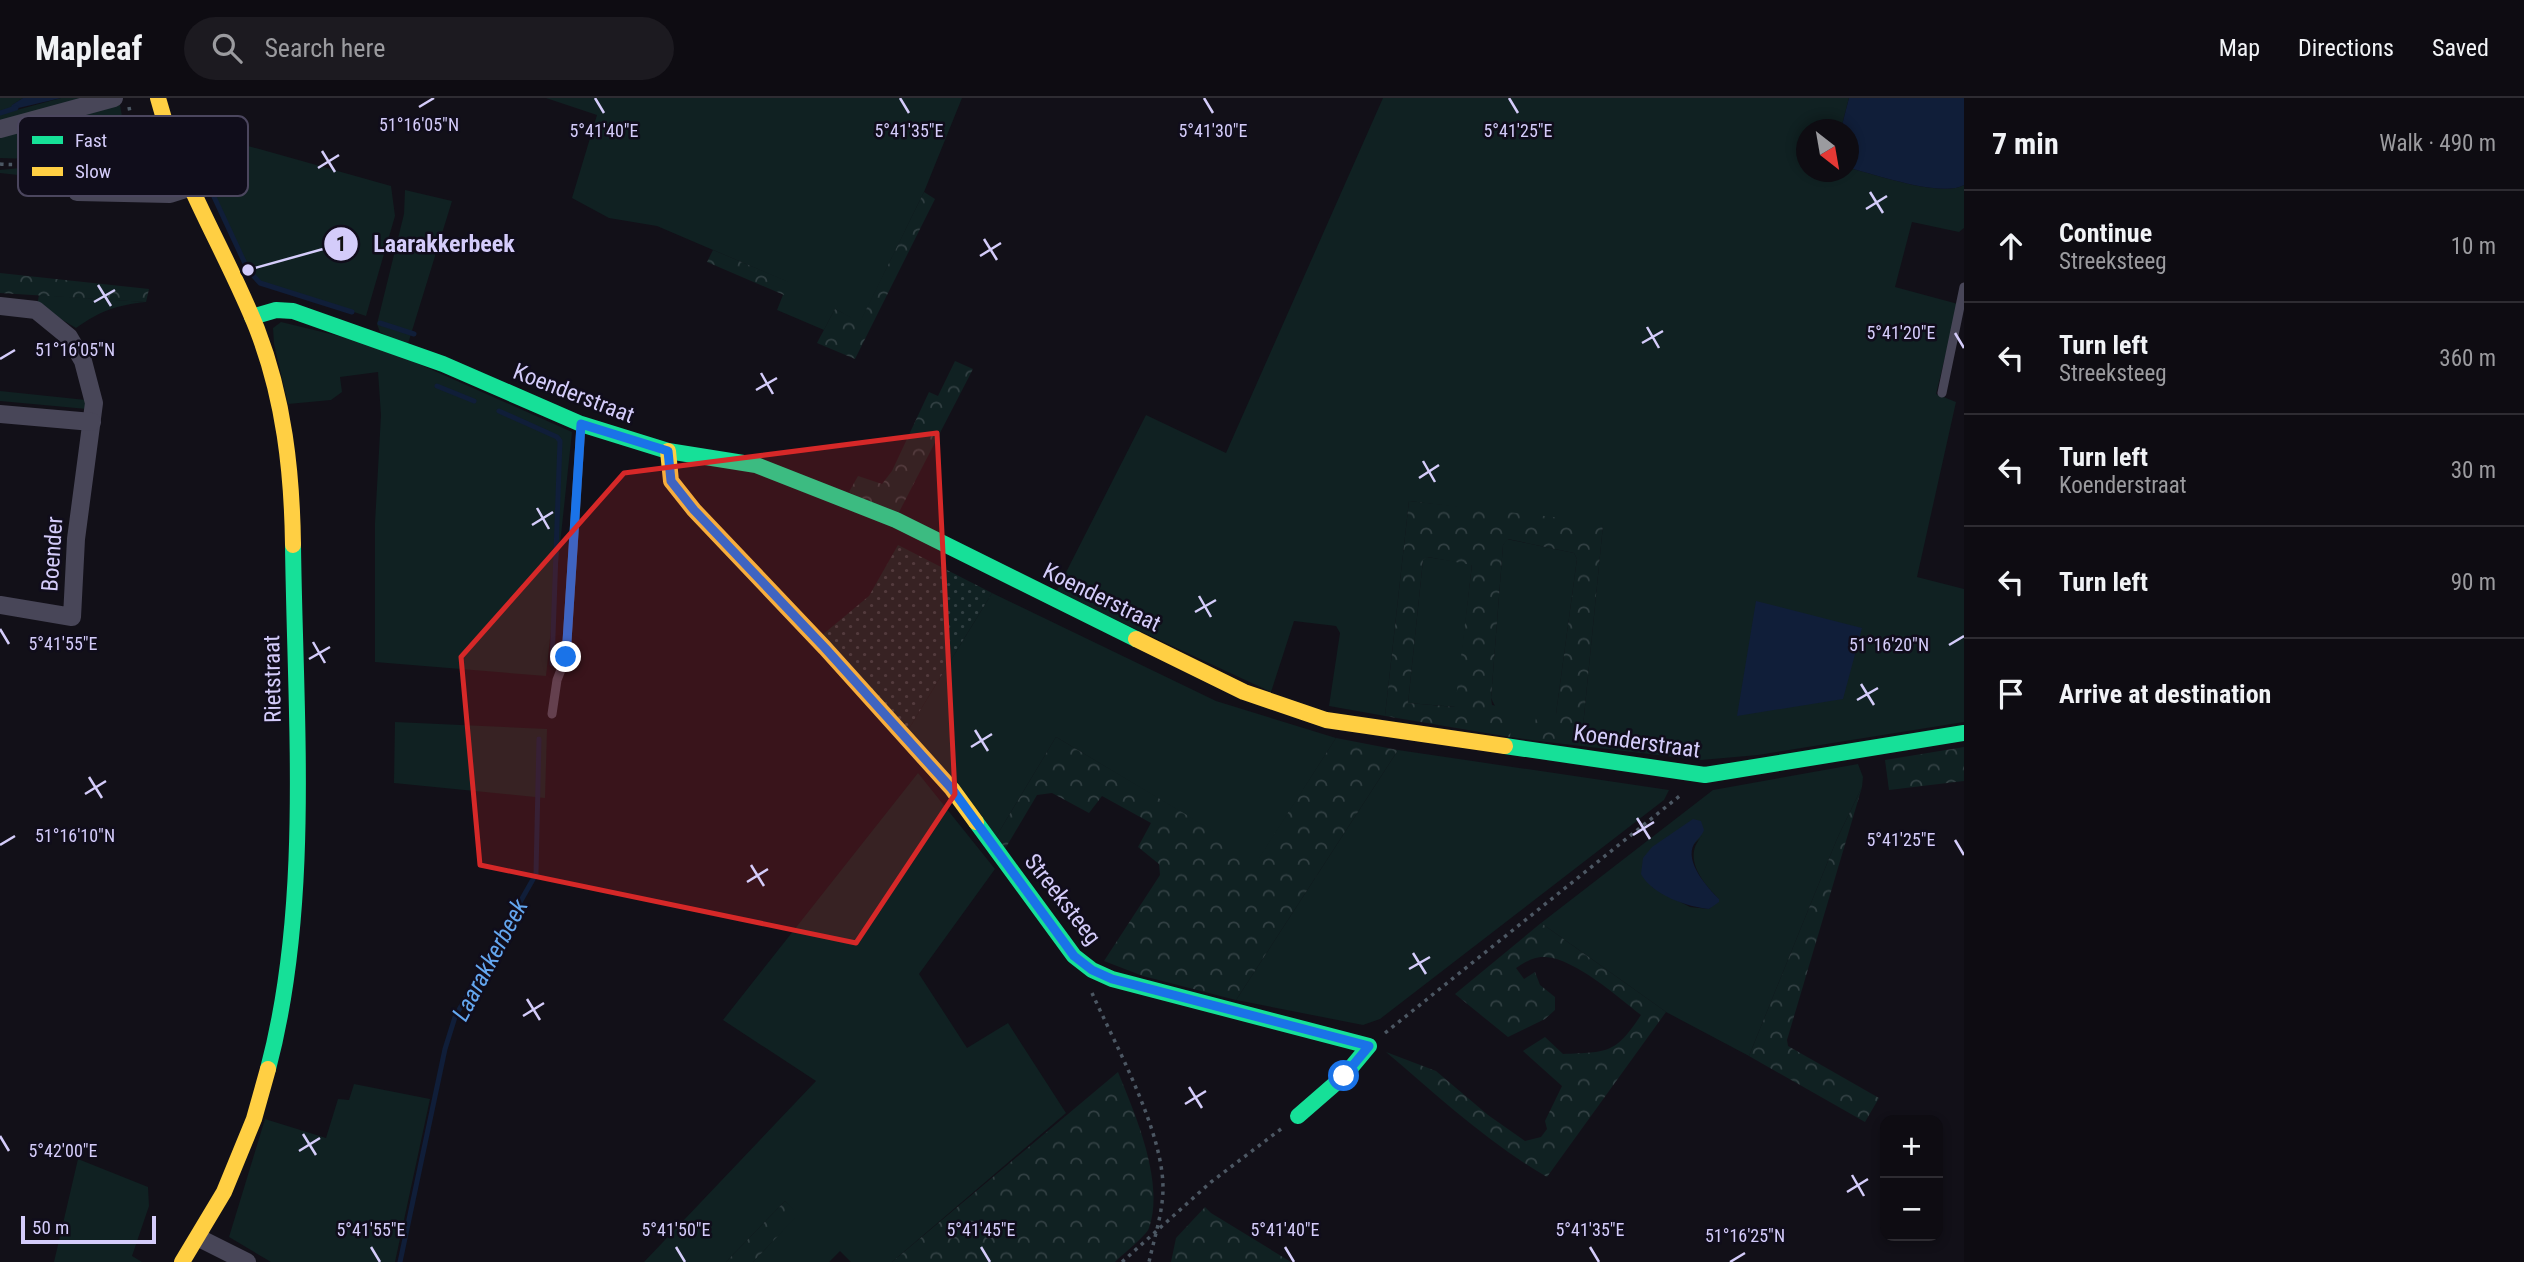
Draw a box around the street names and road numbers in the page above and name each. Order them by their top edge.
street label: Koenderstraat [509,358,638,429]
street label: Boender [36,516,69,593]
street label: Koenderstraat [1039,557,1165,638]
street label: Rietstraat [258,635,287,723]
street label: Koenderstraat [1572,719,1702,764]
street label: Streeksteeg [1019,849,1106,950]

